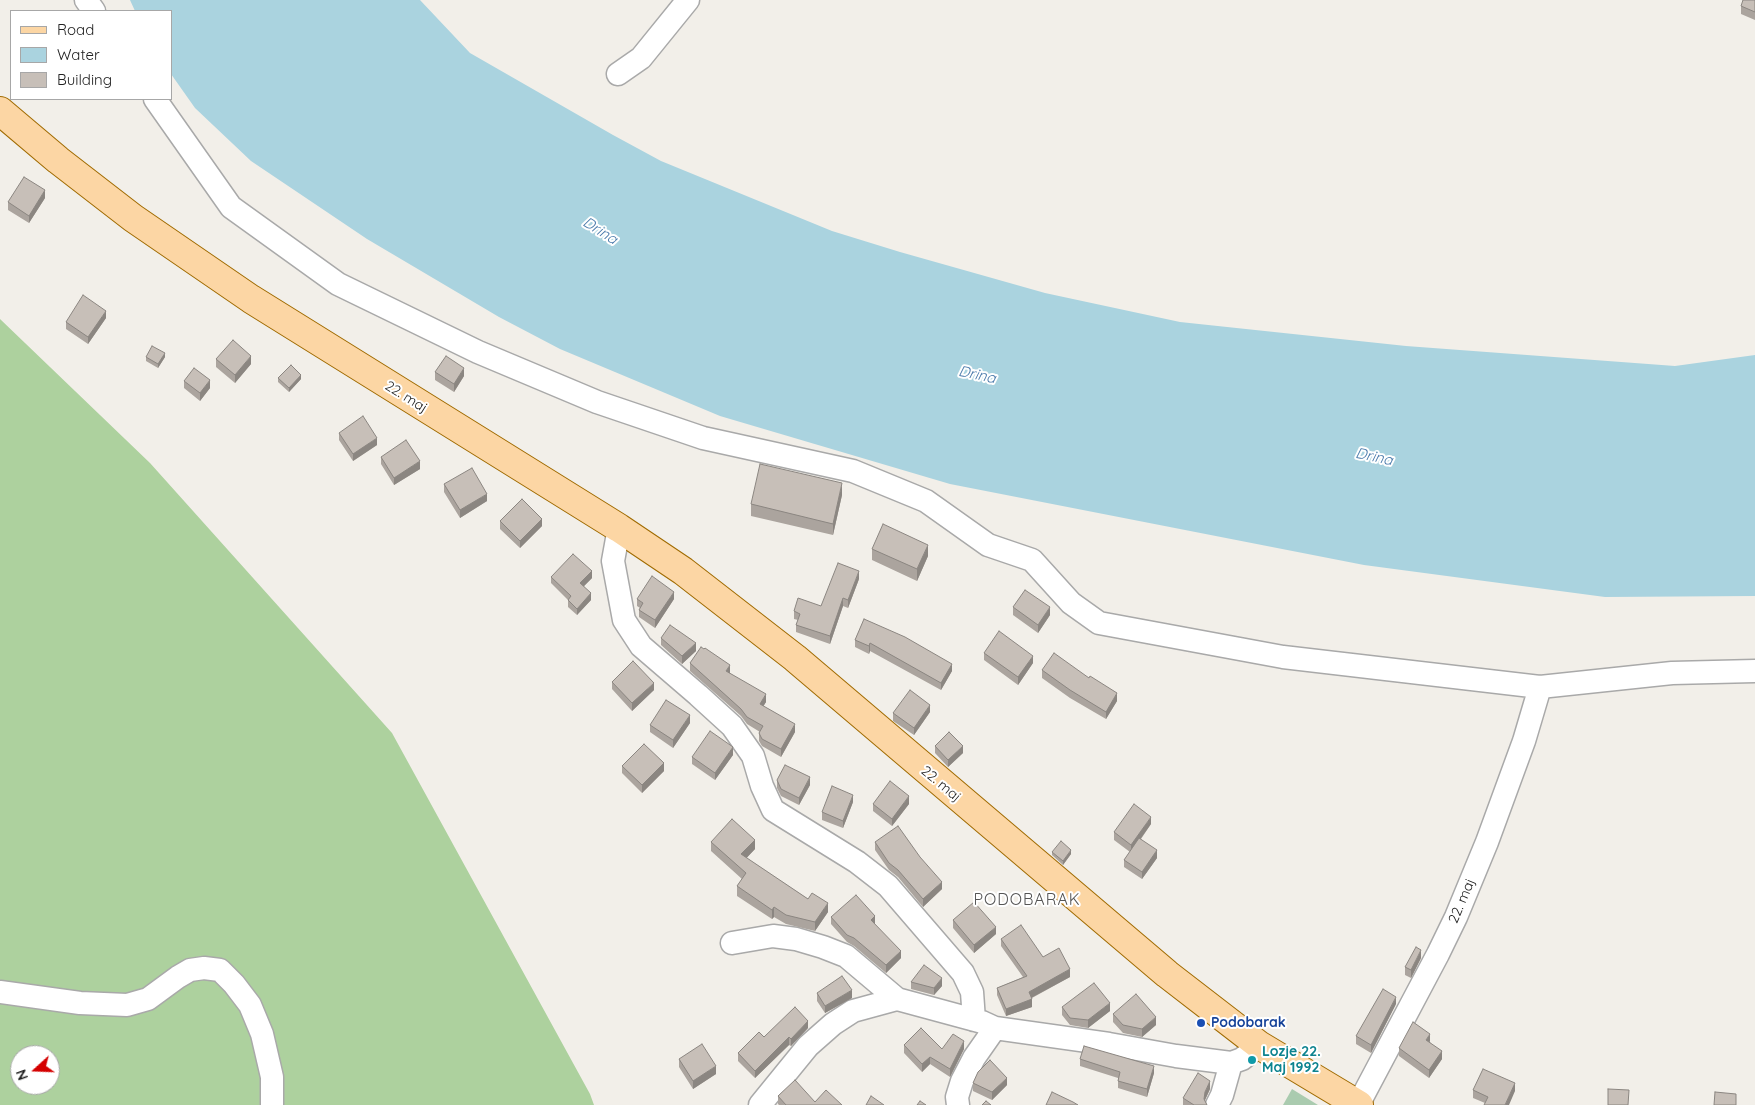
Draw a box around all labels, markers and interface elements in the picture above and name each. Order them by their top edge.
legend [10,10,172,100]
text: Road [57,20,94,39]
text: Water [57,45,100,64]
text: Building [57,70,112,89]
water label: Drina [579,213,621,249]
water label: Drina [957,362,997,388]
street label: 22. maj [382,377,430,417]
water label: Drina [1354,444,1394,470]
street label: 22. maj [918,762,964,806]
street label: 22. maj [1445,876,1479,926]
district label: PODOBARAK [972,890,1082,910]
place label: Podobarak [1211,1015,1286,1031]
marker: Podobarak [1195,1017,1207,1029]
place label: Lozje 22. Maj 1992 [1262,1044,1321,1076]
north arrow [10,1045,60,1095]
marker: Lozje 22. Maj 1992 [1246,1054,1258,1066]
text: N [12,1067,32,1083]

